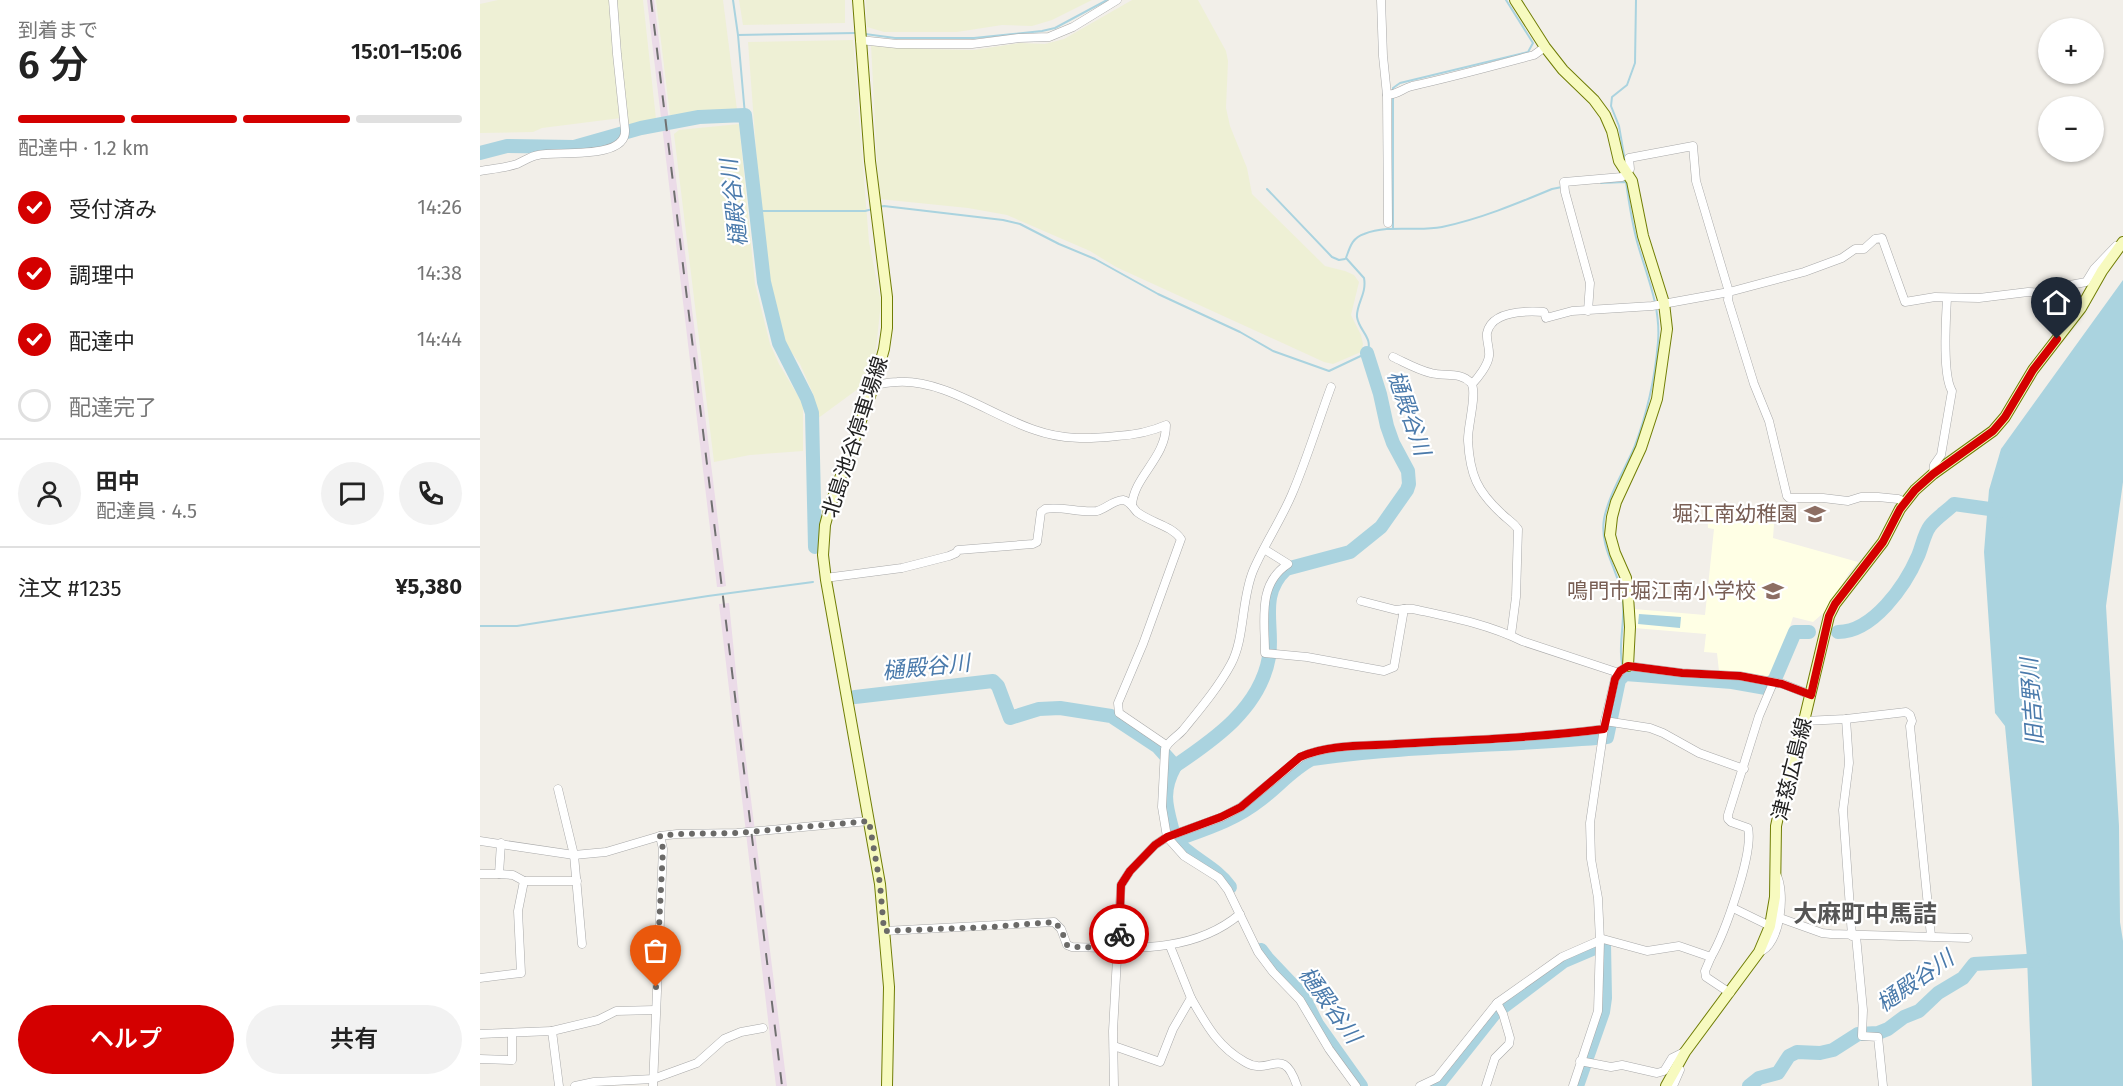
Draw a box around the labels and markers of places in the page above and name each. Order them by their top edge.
pin [2031,277,2082,339]
place label: 堀江南幼稚園 [1672,501,1798,527]
school or university icon: 堀江南幼稚園 [1803,502,1827,526]
place label: 鳴門市堀江南小学校 [1567,578,1756,604]
school or university icon: 鳴門市堀江南小学校 [1761,579,1785,603]
pin [630,925,681,987]

